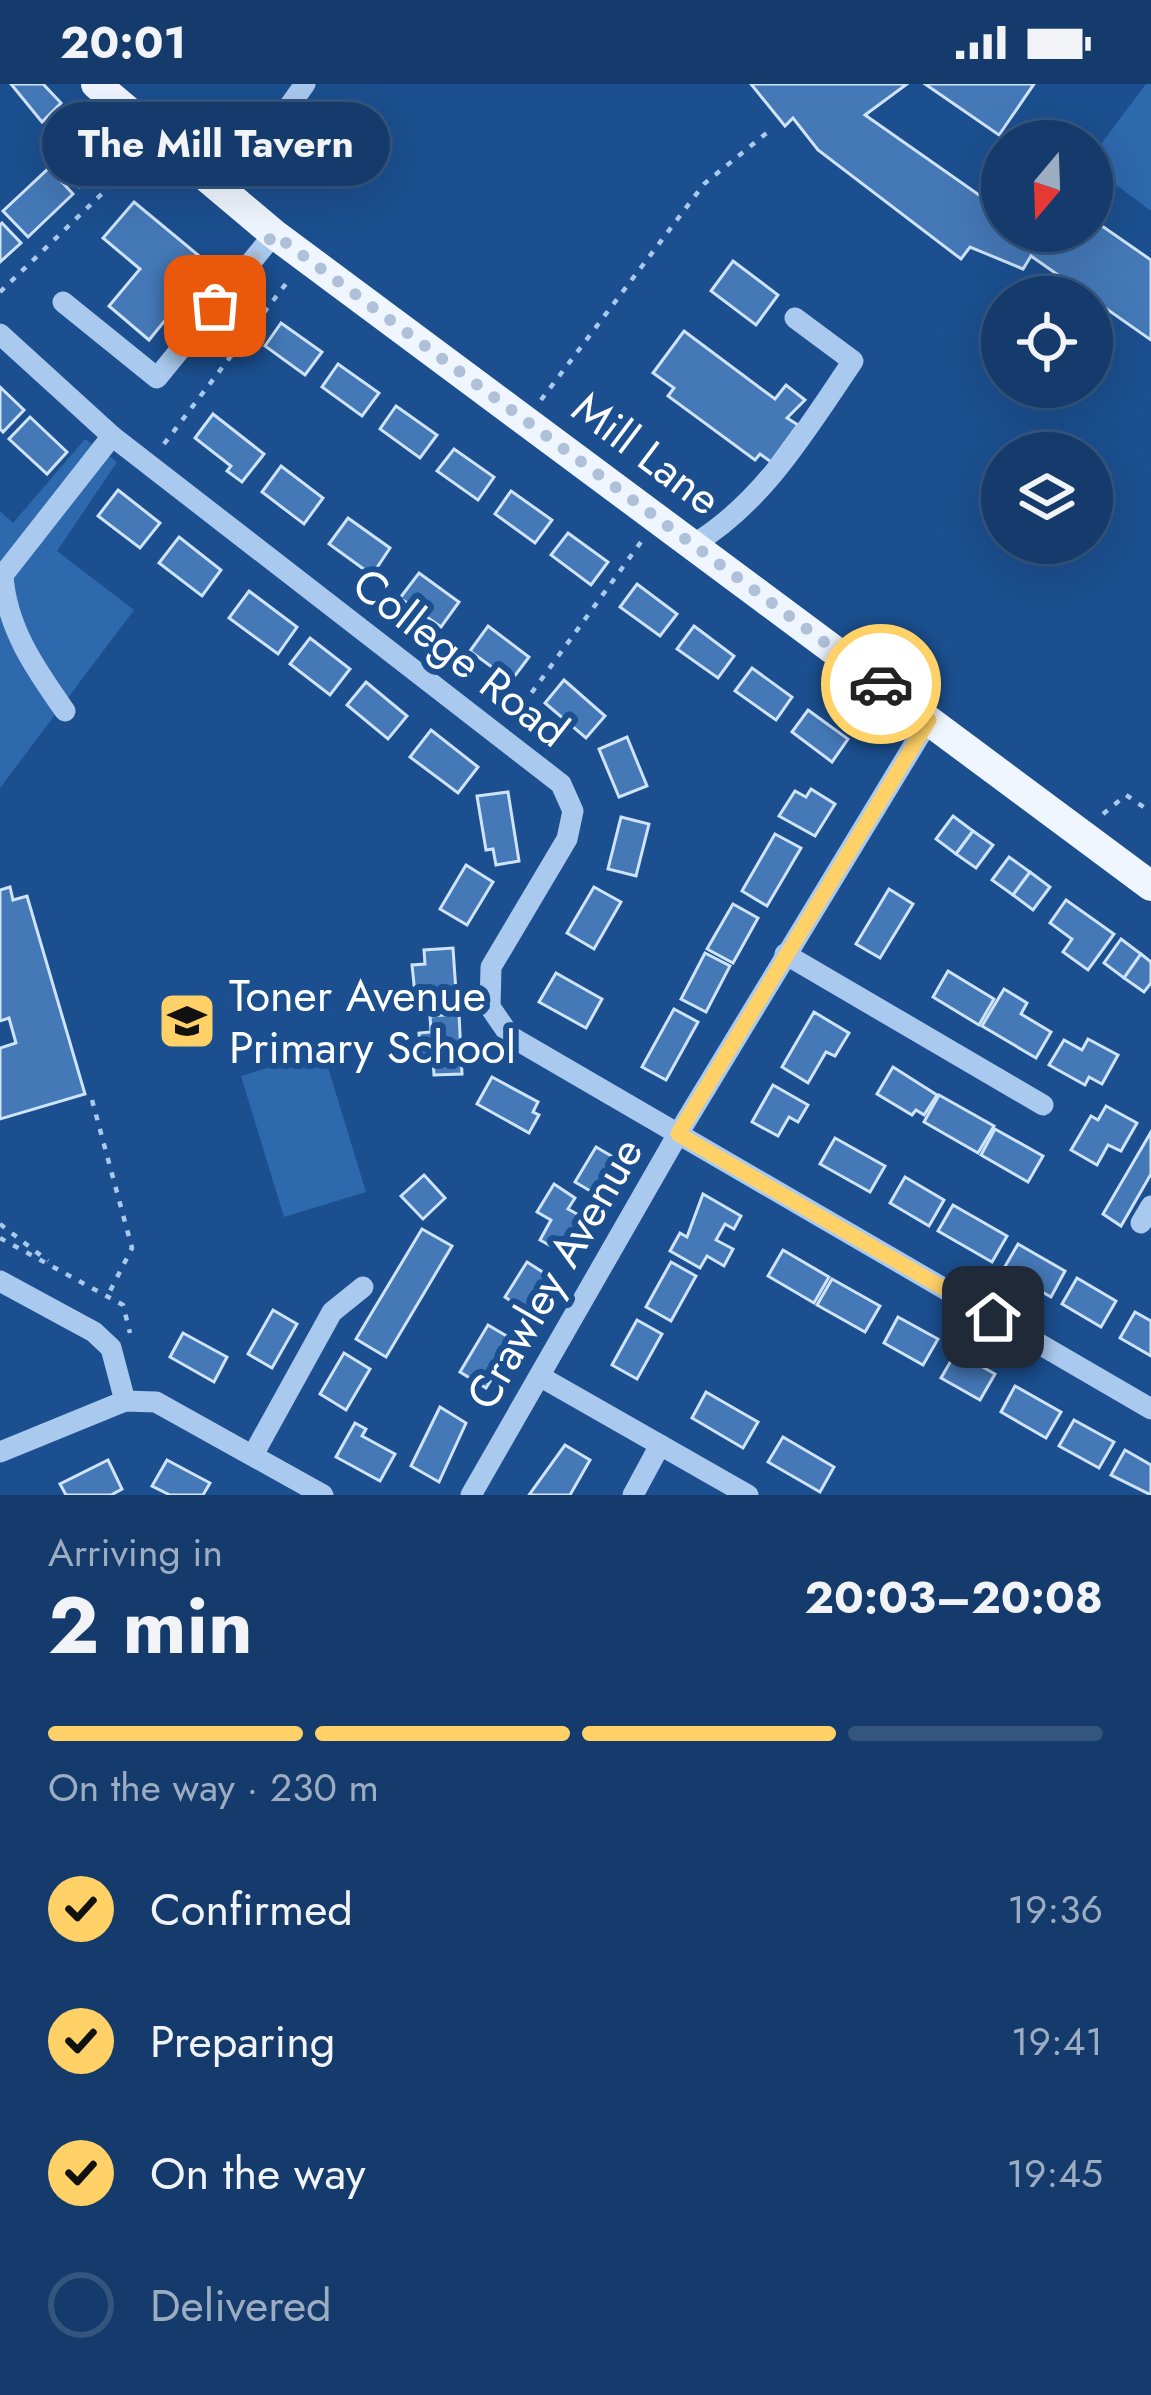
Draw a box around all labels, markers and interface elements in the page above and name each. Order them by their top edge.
text: 20:01 [60,10,187,75]
callout: The Mill Tavern [41,102,389,186]
text: The Mill Tavern [78,115,354,172]
north arrow [981,120,1113,252]
map controls [981,120,1113,564]
pin [164,255,266,357]
icon: bag [182,273,248,339]
button: locate [981,276,1113,408]
street label: Mill Lane [559,376,735,531]
button: layers [981,432,1113,564]
street label: College Road [339,552,583,763]
courier [821,624,941,744]
icon: car [848,651,914,717]
place label: Toner Avenue Primary School [229,963,516,1080]
school or university icon: Toner Avenue Primary School [156,990,218,1052]
street label: Crawley Avenue [450,1125,659,1421]
pin [942,1266,1044,1368]
icon: home [960,1284,1026,1350]
text: Arriving in [48,1524,223,1581]
text: 20:03–20:08 [804,1565,1103,1630]
text: 2 min [48,1570,253,1682]
text: On the way · 230 m [48,1759,379,1816]
icon: check [48,1876,114,1942]
text: Confirmed [150,1877,353,1942]
text: 19:36 [1008,1881,1103,1938]
icon: check [48,2008,114,2074]
text: Preparing [150,2009,335,2074]
text: 19:41 [1011,2013,1103,2070]
icon: check [48,2140,114,2206]
text: On the way [150,2141,366,2206]
text: 19:45 [1007,2145,1103,2202]
text: Delivered [150,2273,332,2338]

